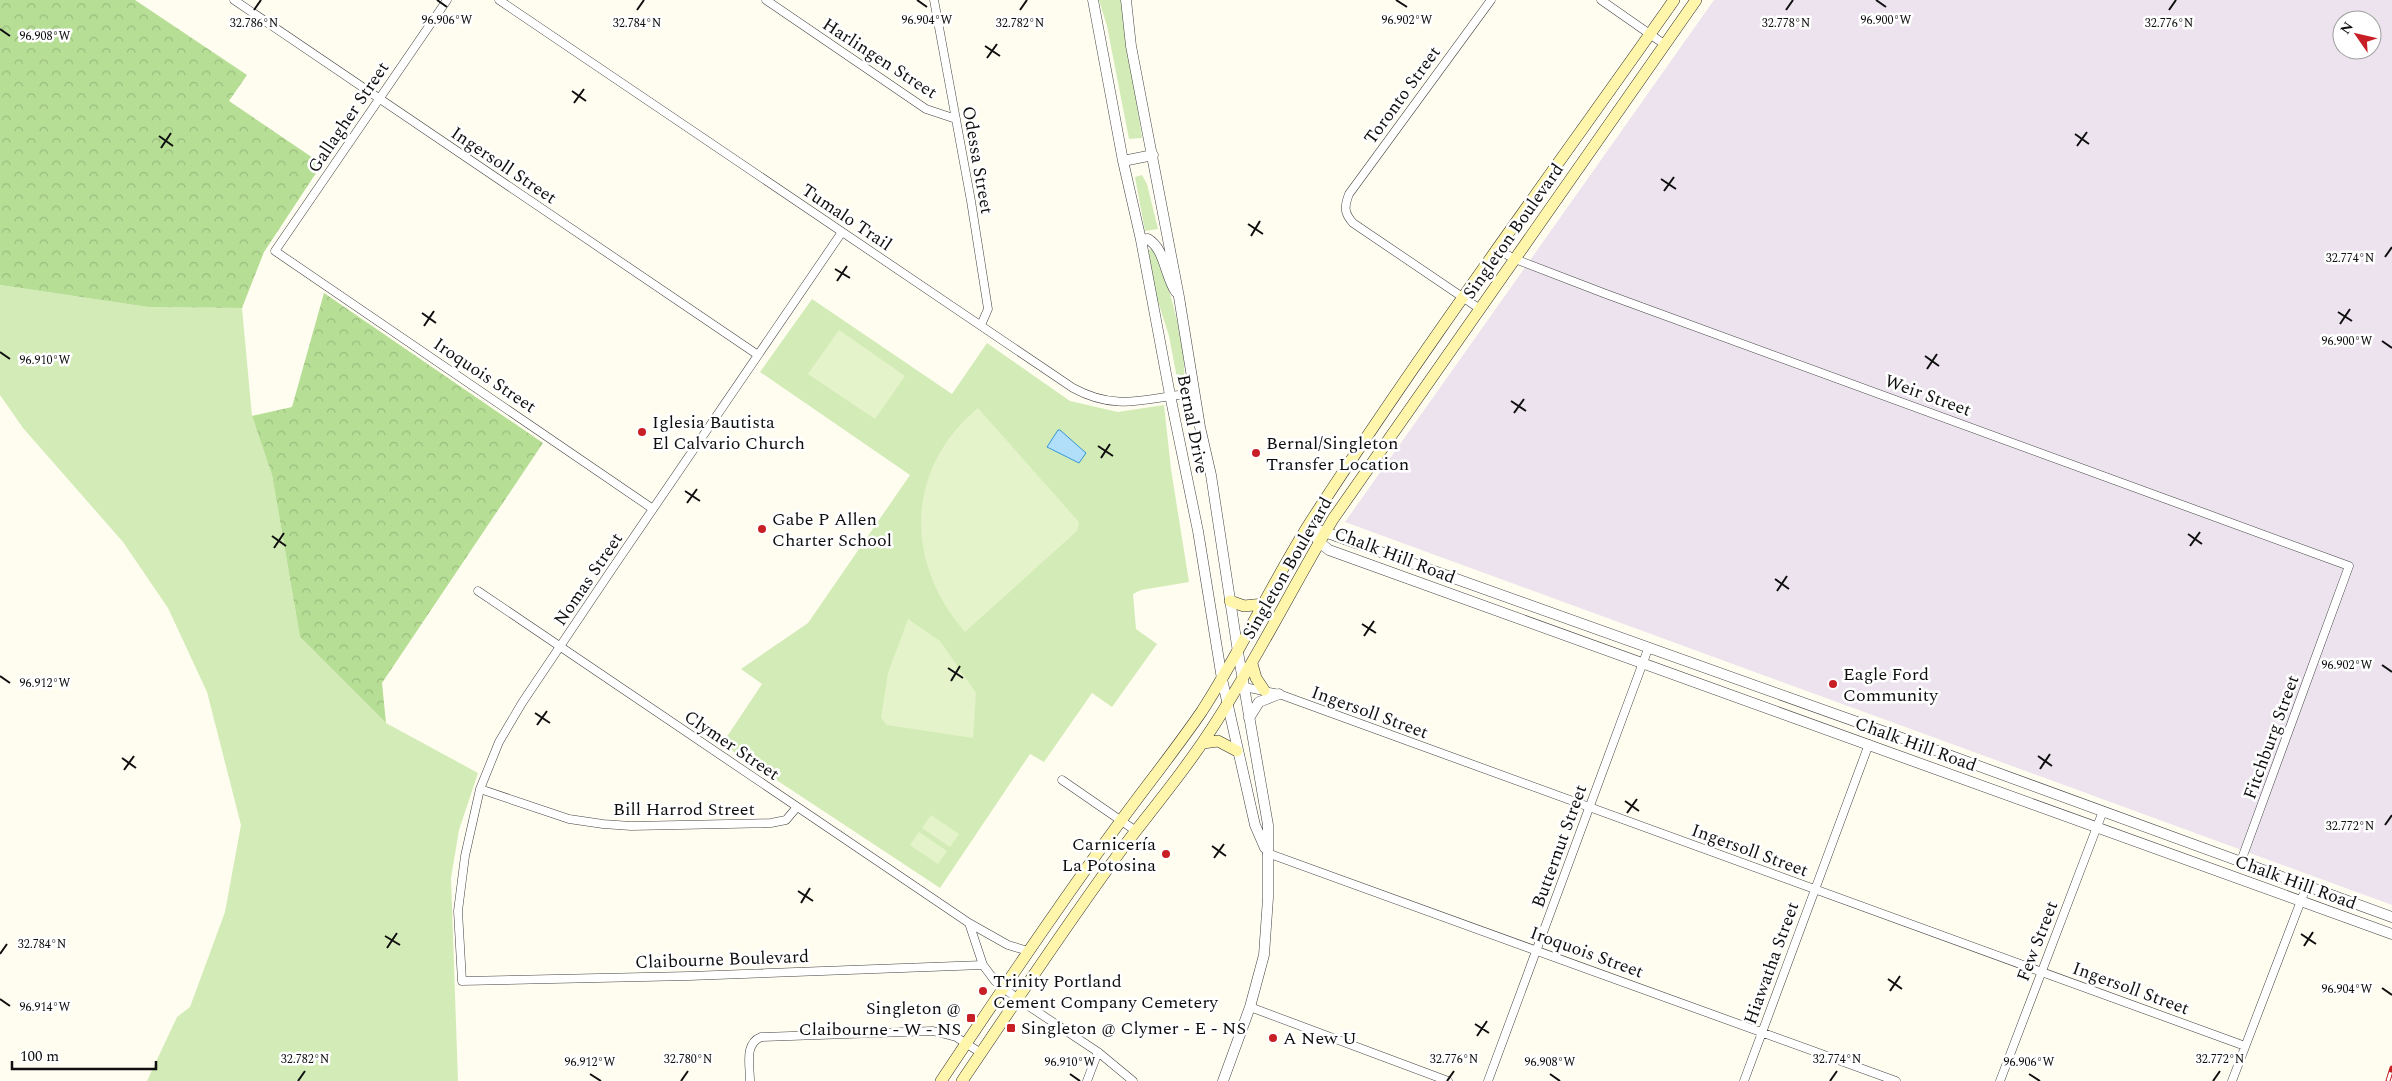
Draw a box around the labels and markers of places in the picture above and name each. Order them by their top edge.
place label: Iglesia Bautista El Calvario Church [652,409,805,457]
marker: Iglesia Bautista El Calvario Church [636,426,648,438]
place label: Bernal/Singleton Transfer Location [1266,430,1409,478]
marker: Bernal/Singleton Transfer Location [1250,447,1262,459]
place label: Gabe P Allen Charter School [772,506,892,554]
marker: Gabe P Allen Charter School [756,523,768,535]
place label: Eagle Ford Community [1843,661,1939,709]
marker: Eagle Ford Community [1827,678,1839,690]
place label: Carnicería La Potosina [1062,831,1156,879]
marker: Carnicería La Potosina [1160,848,1172,860]
place label: Trinity Portland Cement Company Cemetery [993,968,1219,1016]
marker: Trinity Portland Cement Company Cemetery [977,985,989,997]
place label: Singleton @ Claibourne - W - NS [799,995,961,1043]
marker: Singleton @ Claibourne - W - NS [965,1012,977,1024]
place label: Singleton @ Clymer - E - NS [1021,1015,1246,1042]
marker: Singleton @ Clymer - E - NS [1005,1022,1017,1034]
place label: A New U [1283,1025,1357,1052]
marker: A New U [1267,1032,1279,1044]

